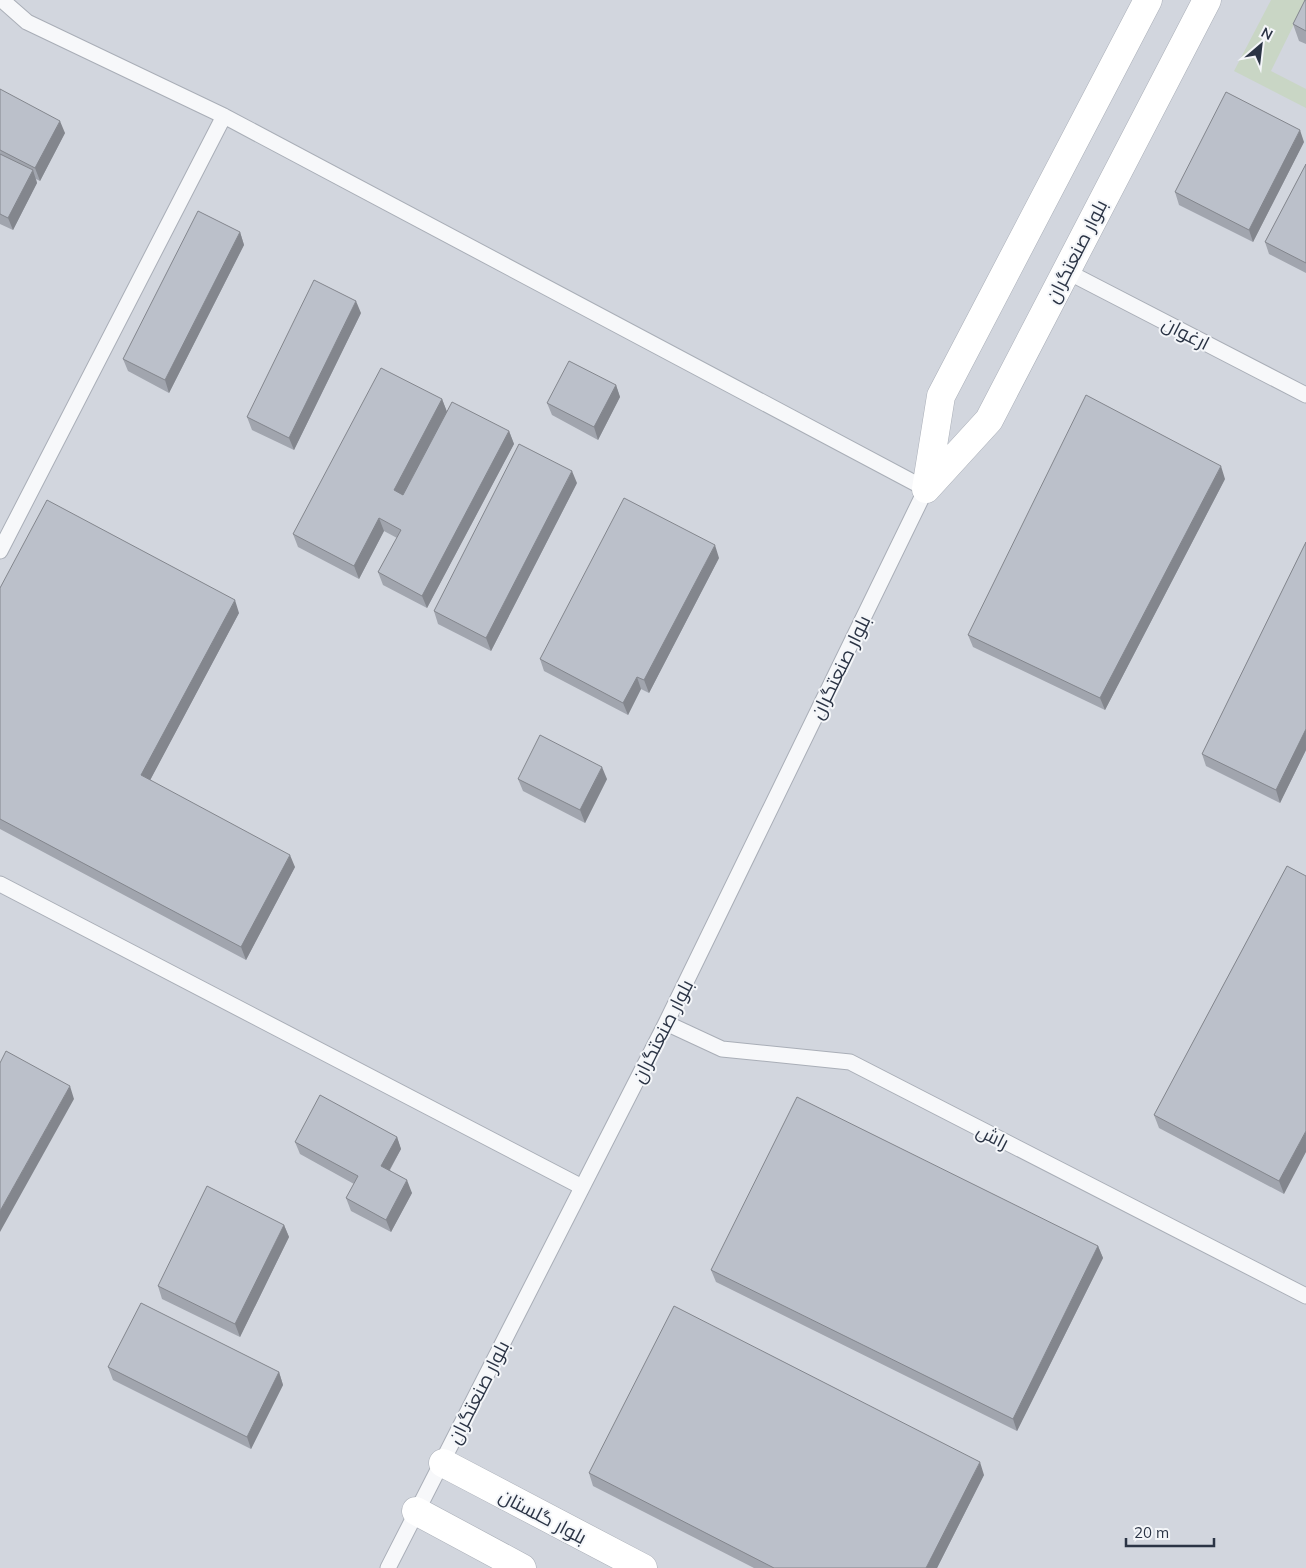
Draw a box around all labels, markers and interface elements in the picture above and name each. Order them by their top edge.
north arrow [1236,20,1286,70]
text: N [1258,23,1276,44]
street label: بلوار صنعتگران [1040,195,1112,307]
street label: ارغوان [1158,311,1214,355]
street label: بلوار صنعتگران [805,611,875,723]
street label: بلوار صنعتگران [626,975,698,1087]
street label: راش [973,1118,1013,1154]
street label: بلوار صنعتگران [442,1336,514,1448]
street label: بلوار گلستان [495,1483,591,1549]
scale bar [1126,1516,1214,1548]
text: 20 m [1134,1523,1169,1542]

